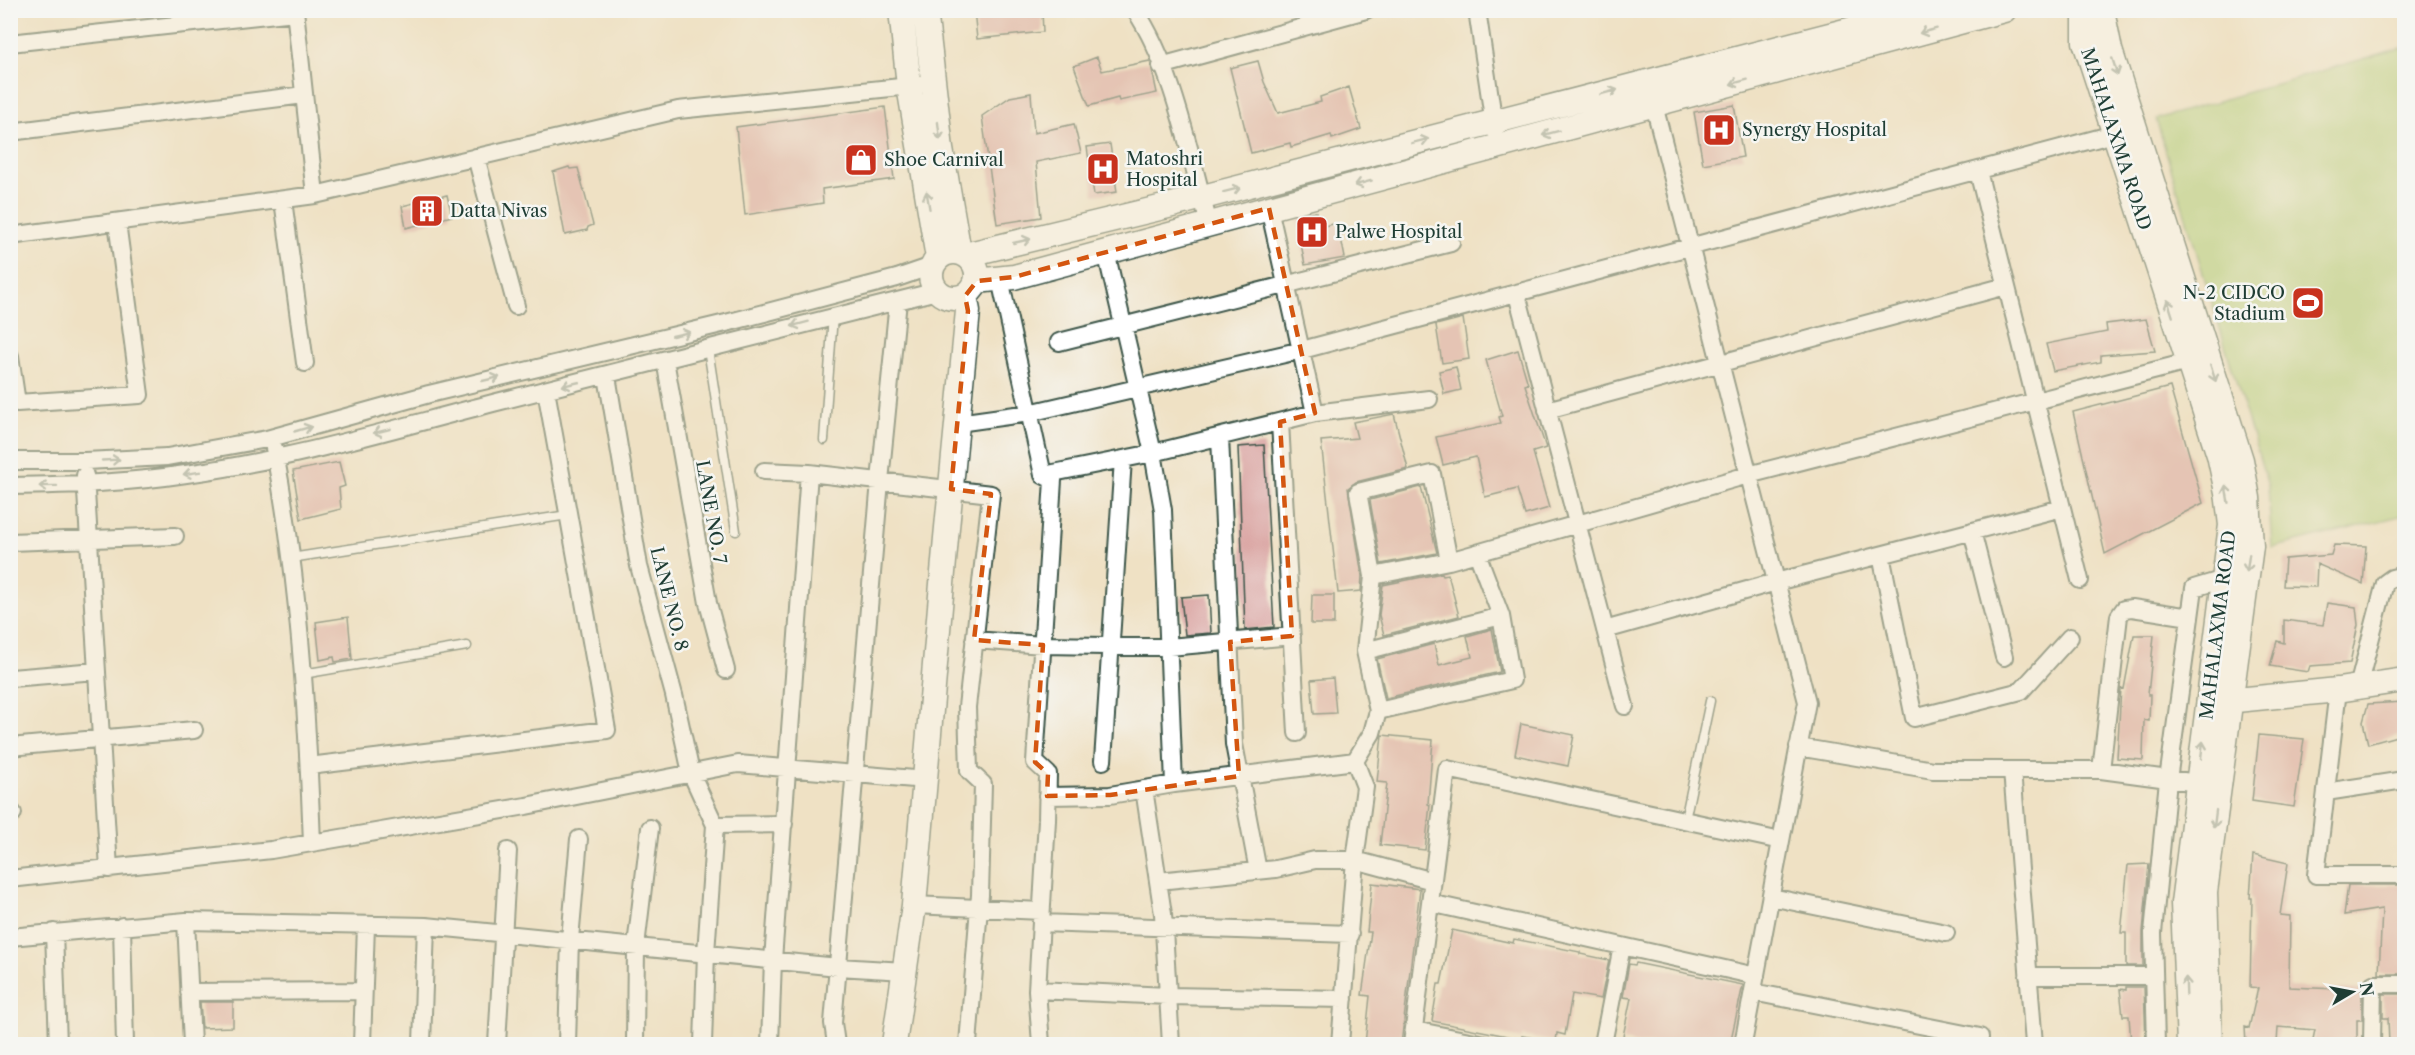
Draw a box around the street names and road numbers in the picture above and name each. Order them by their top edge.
street label: MAHALAXMA ROAD [2076,45,2156,233]
street label: LANE NO. 7 [691,458,731,566]
street label: MAHALAXMA ROAD [2195,529,2241,721]
street label: LANE NO. 8 [645,545,693,653]

